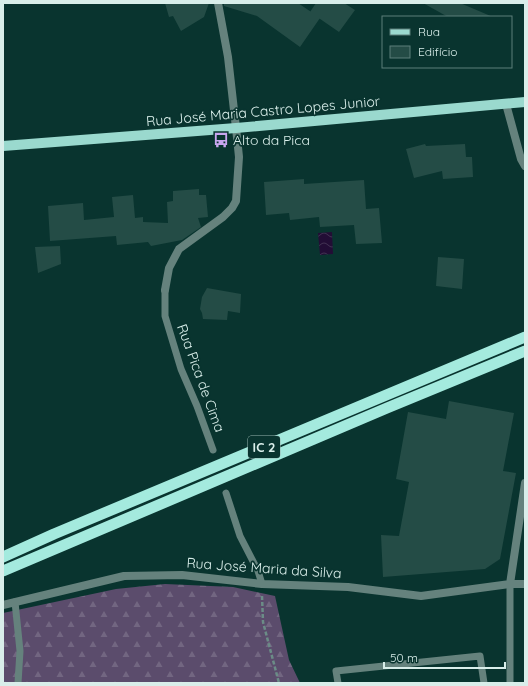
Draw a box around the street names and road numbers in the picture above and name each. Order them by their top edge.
street label: Rua José Maria Castro Lopes Junior [145,92,381,130]
street label: Rua Pica de Cima [173,321,229,435]
road number: IC 2 [248,436,280,458]
street label: Rua José Maria da Silva [186,554,342,582]

